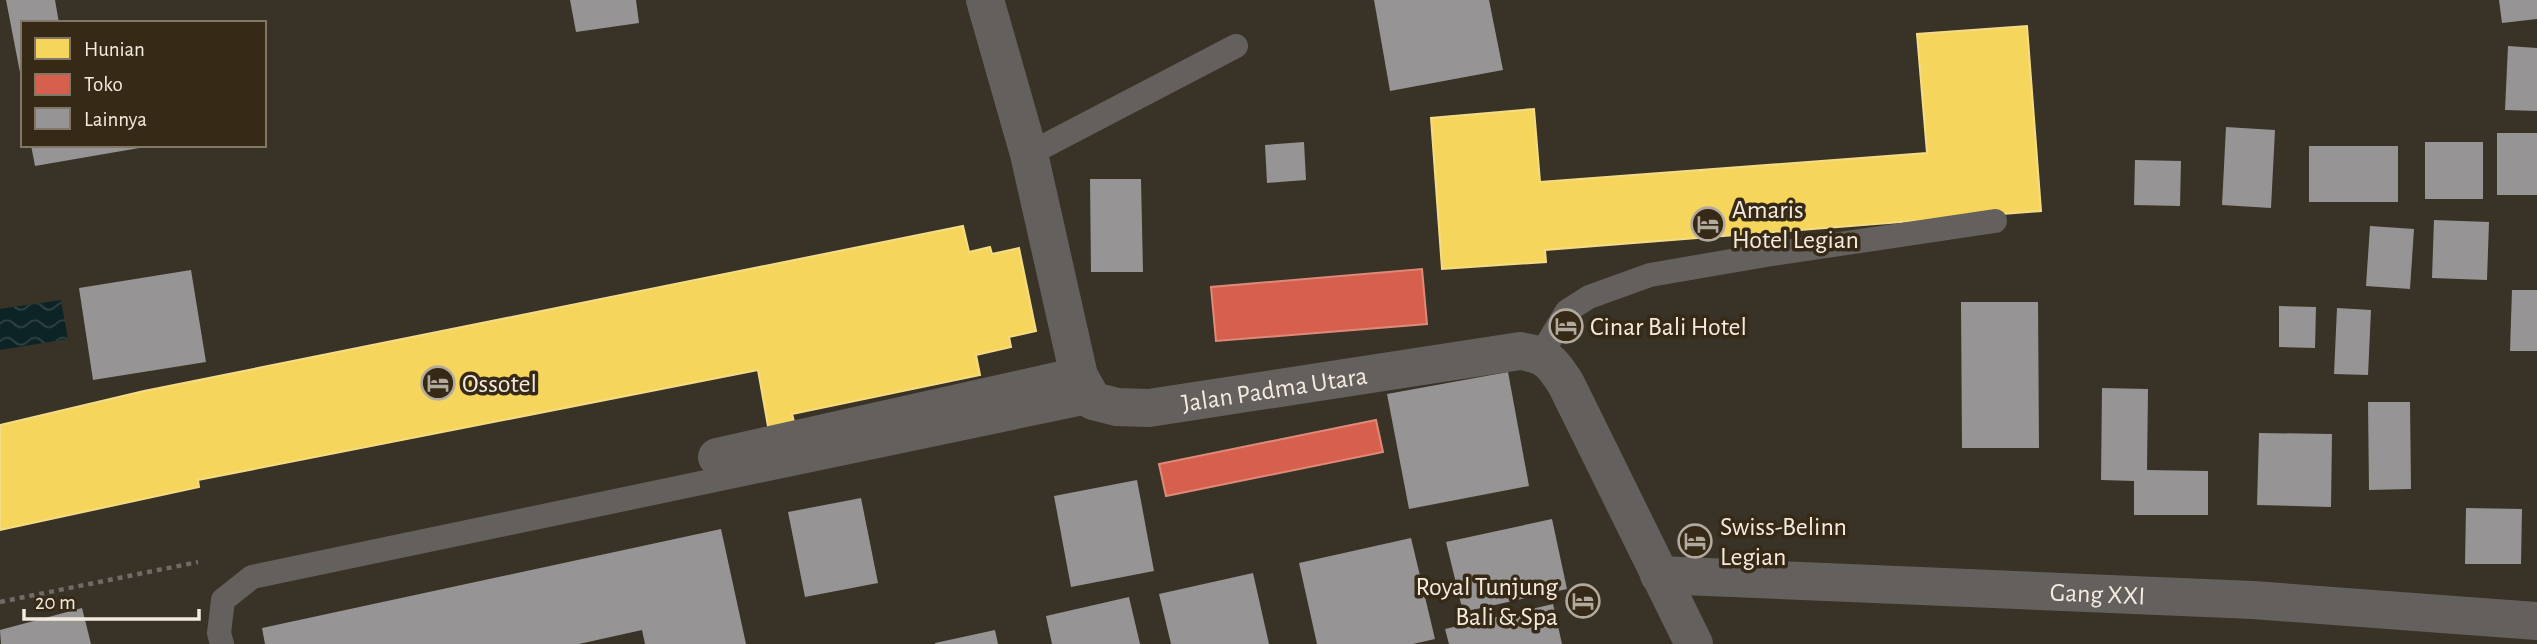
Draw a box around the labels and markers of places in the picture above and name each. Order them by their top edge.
place label: Amaris Hotel Legian [1732,197,1859,253]
hotel icon: Amaris Hotel Legian [1689,205,1727,243]
hotel icon: Cinar Bali Hotel [1547,307,1585,345]
place label: Cinar Bali Hotel [1590,314,1747,340]
hotel icon: Ossotel [419,364,457,402]
place label: Ossotel [462,371,537,397]
place label: Swiss-Belinn Legian [1720,514,1847,570]
hotel icon: Swiss-Belinn Legian [1676,522,1714,560]
place label: Royal Tunjung Bali & Spa [1415,574,1558,630]
hotel icon: Royal Tunjung Bali & Spa [1564,582,1602,620]

